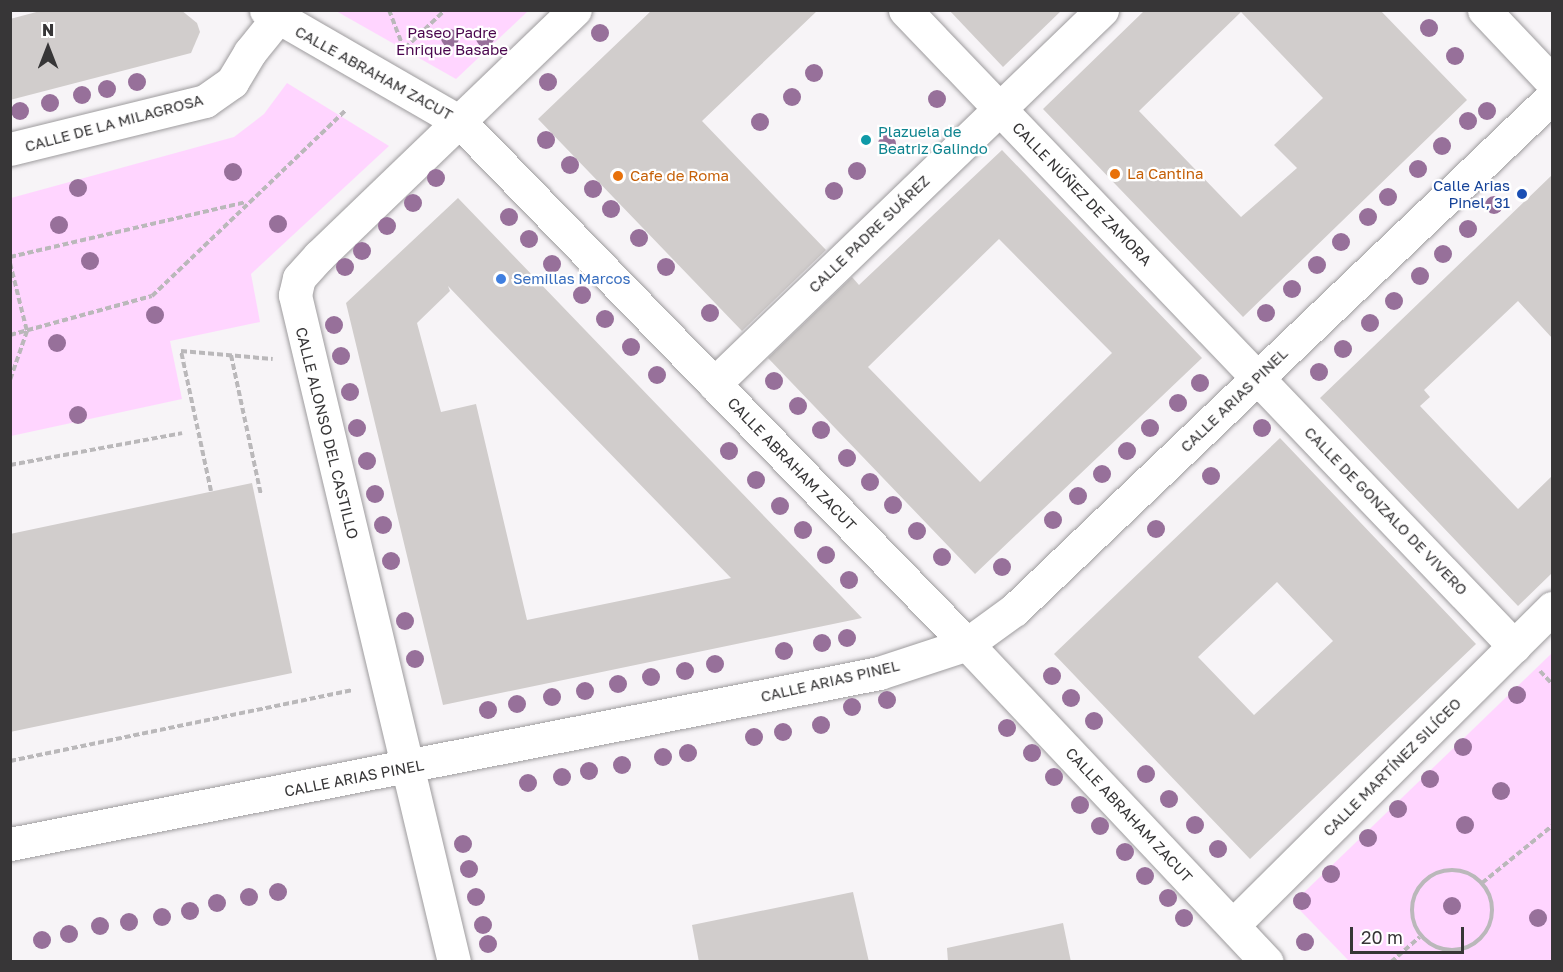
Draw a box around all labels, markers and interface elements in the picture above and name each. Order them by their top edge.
north arrow [18,18,78,78]
text: N [42,20,54,40]
street label: CALLE ABRAHAM ZACUT [292,22,456,124]
park label: Paseo Padre Enrique Basabe [396,23,508,58]
street label: CALLE DE LA MILAGROSA [23,91,205,155]
street label: CALLE NÚÑEZ DE ZAMORA [1009,119,1155,269]
place label: Plazuela de Beatriz Galindo [878,122,988,157]
marker: Plazuela de Beatriz Galindo [859,133,873,147]
place label: La Cantina [1127,165,1203,183]
place label: Cafe de Roma [630,167,729,185]
marker: La Cantina [1108,167,1122,181]
marker: Cafe de Roma [611,169,625,183]
street label: CALLE PADRE SUÁREZ [805,172,933,296]
place label: Calle Arias Pinel, 31 [1433,176,1510,211]
marker: Calle Arias Pinel, 31 [1515,187,1529,201]
place label: Semillas Marcos [513,270,631,288]
marker: Semillas Marcos [494,272,508,286]
street label: CALLE ALONSO DEL CASTILLO [292,325,362,541]
street label: CALLE ARIAS PINEL [1177,344,1291,456]
street label: CALLE ABRAHAM ZACUT [724,394,860,534]
street label: CALLE DE GONZALO DE VIVERO [1301,423,1471,599]
street label: CALLE ARIAS PINEL [759,656,901,706]
street label: CALLE MARTÍNEZ SILÍCEO [1319,694,1465,840]
street label: CALLE ABRAHAM ZACUT [1062,744,1196,886]
street label: CALLE ARIAS PINEL [283,756,425,800]
scale bar [1353,915,1467,953]
text: 20 m [1361,926,1403,948]

